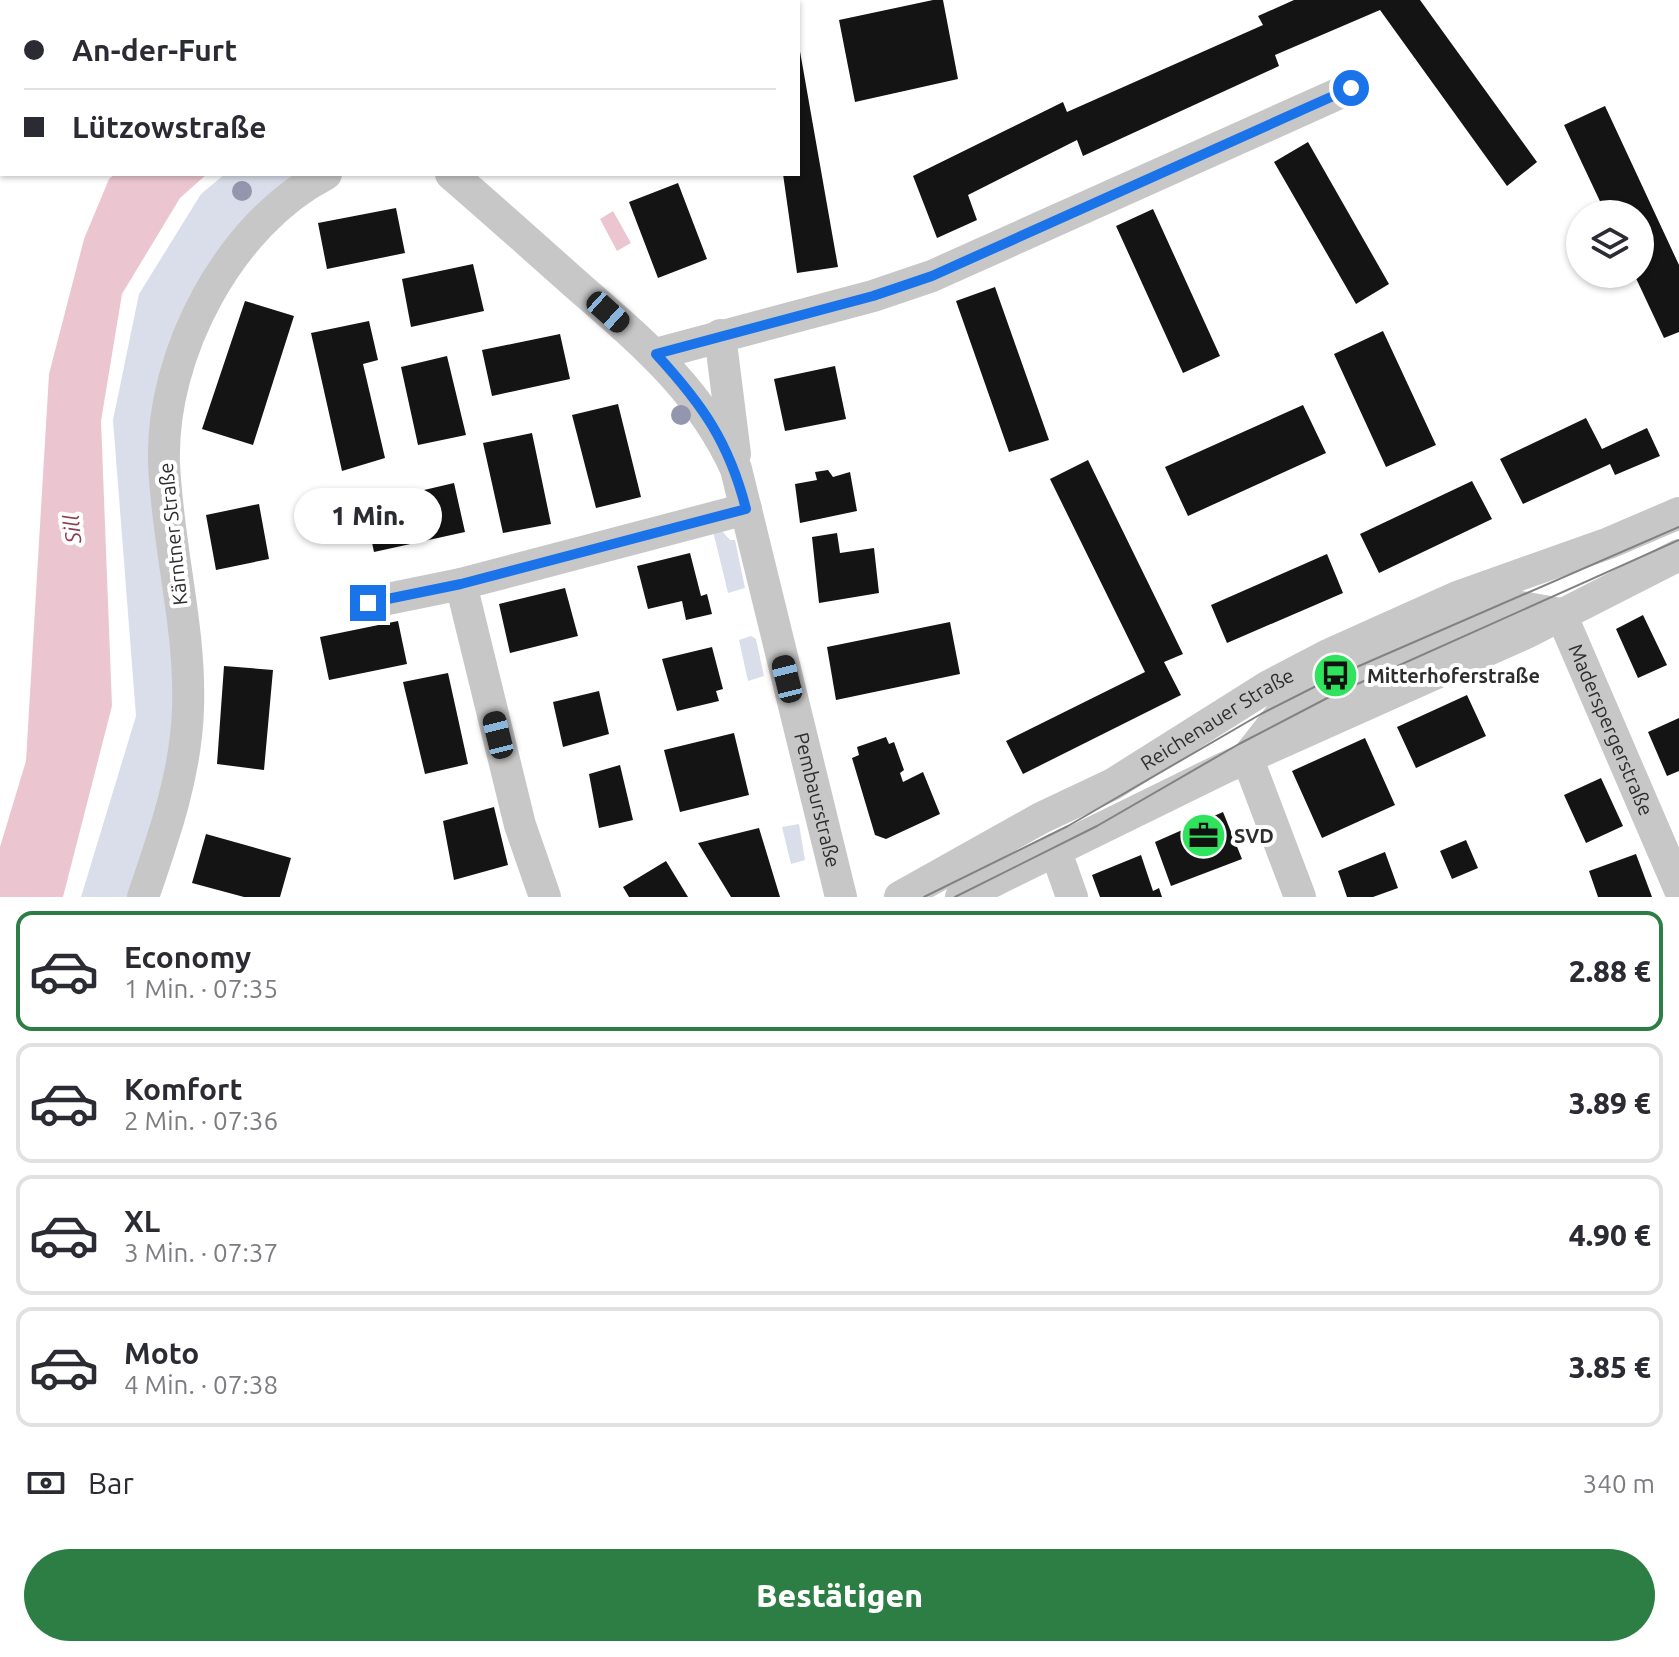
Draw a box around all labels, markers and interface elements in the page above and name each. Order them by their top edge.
text: An-der-Furt [72,33,237,67]
route start [1333,70,1369,106]
text: Lützowstraße [72,110,267,144]
map controls [1566,200,1654,288]
button: layers [1566,200,1654,288]
car [582,287,634,337]
street label: Kärntner Straße [154,462,191,606]
callout: 1 Min. [294,487,442,543]
text: 1 Min. [331,501,405,530]
water label: Sill [58,514,85,546]
route end [350,585,386,621]
street label: Maderspergerstraße [1564,640,1658,819]
bus stop icon: Mitterhoferstraße [1312,652,1360,700]
car [770,653,804,705]
street label: Reichenauer Straße [1136,663,1297,775]
place label: Mitterhoferstraße [1367,664,1540,687]
car [481,709,515,761]
street label: Pembaurstraße [790,730,845,870]
office icon: SVD [1179,812,1227,860]
place label: SVD [1234,824,1274,847]
icon: car [28,935,100,1007]
text: Economy [124,940,251,974]
text: 2.88 € [1569,954,1651,988]
text: 1 Min. · 07:35 [124,974,278,1003]
icon: car [28,1067,100,1139]
text: Komfort [124,1072,242,1106]
text: 3.89 € [1569,1086,1651,1120]
text: 2 Min. · 07:36 [124,1106,278,1135]
icon: car [28,1199,100,1271]
text: XL [124,1204,160,1238]
text: 4.90 € [1569,1218,1651,1252]
text: 3 Min. · 07:37 [124,1238,278,1267]
icon: car [28,1331,100,1403]
text: Moto [124,1336,199,1370]
text: 3.85 € [1569,1350,1651,1384]
text: 4 Min. · 07:38 [124,1370,278,1399]
icon: cash [24,1461,68,1505]
text: Bar [88,1466,134,1500]
text: 340 m [1583,1469,1655,1498]
button: Bestätigen [24,1549,1655,1641]

